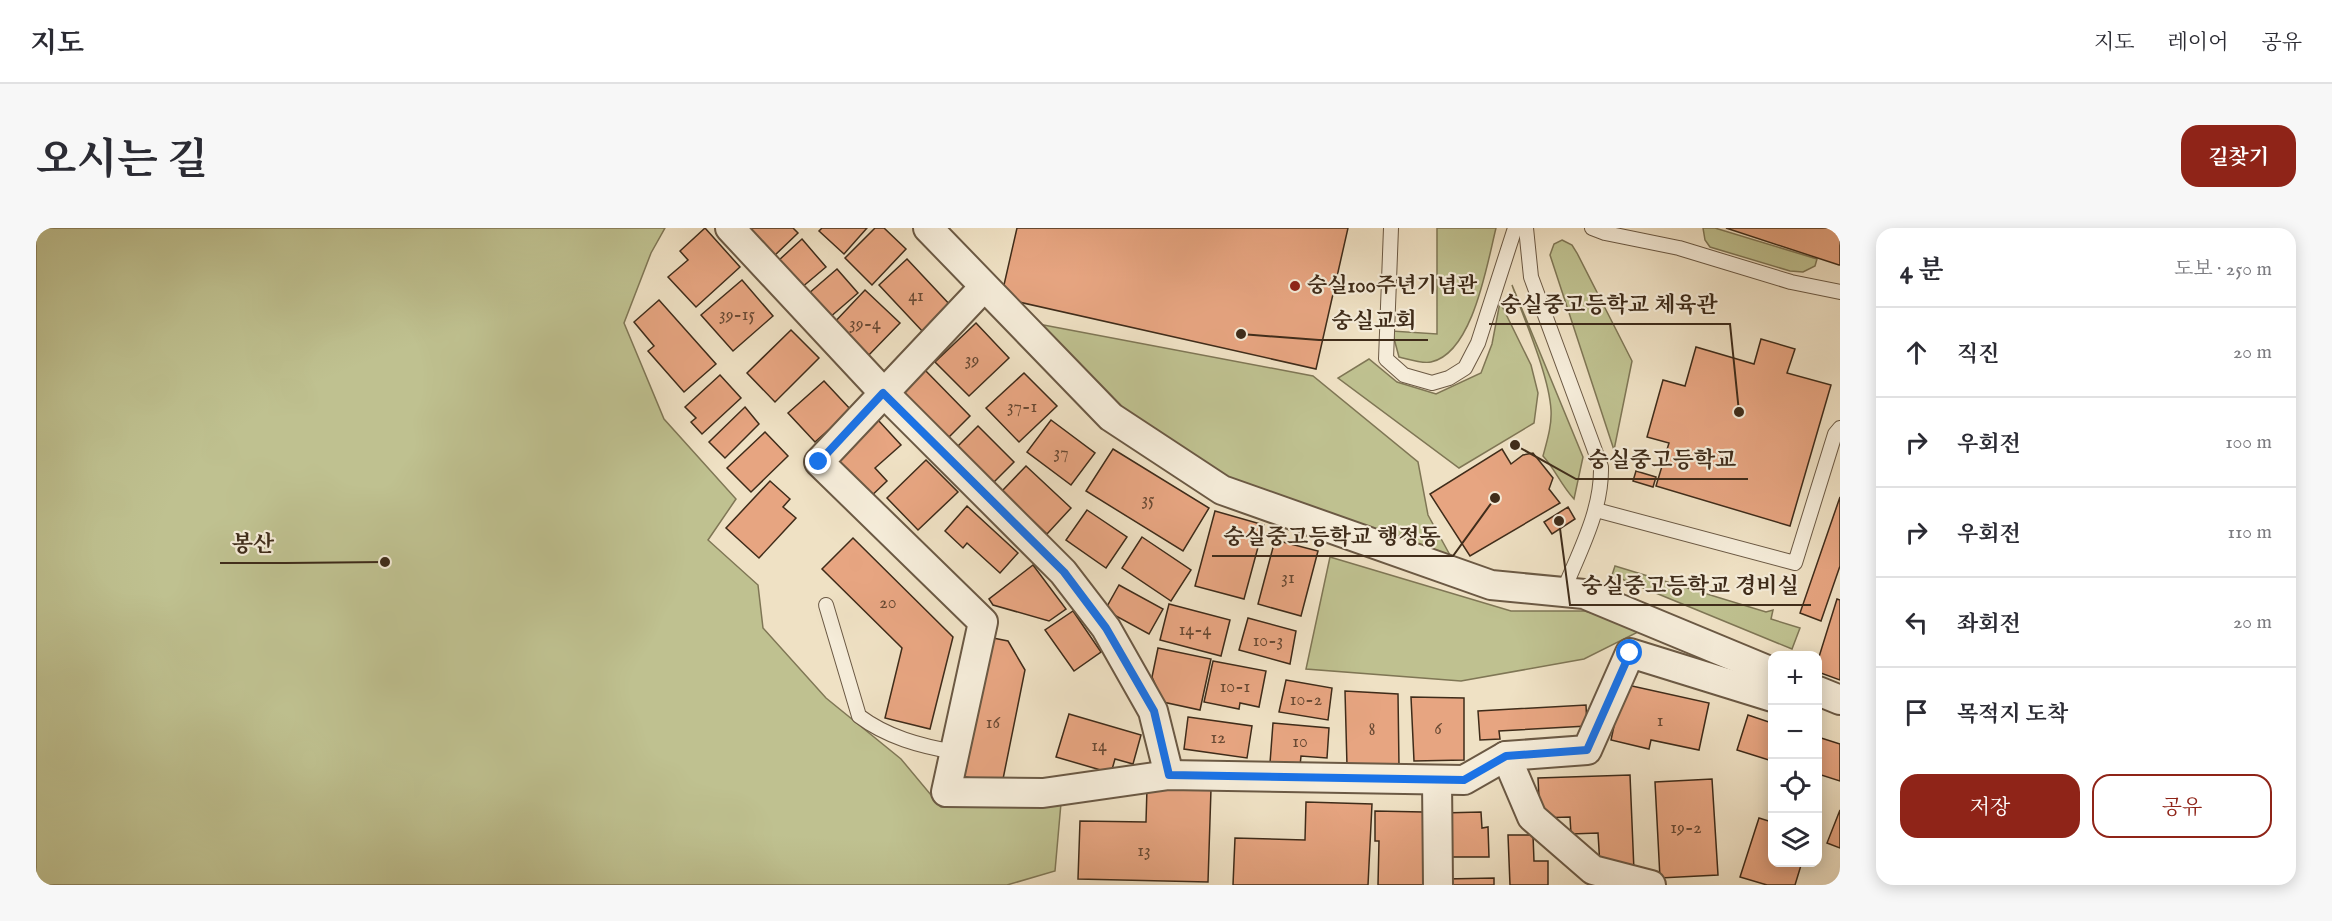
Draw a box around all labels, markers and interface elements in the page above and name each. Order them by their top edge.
text: 지도 [30,27,84,62]
text: 지도 [2094,30,2135,57]
text: 레이어 [2168,30,2228,57]
text: 공유 [2261,30,2302,57]
button: 길찾기 [2181,125,2296,187]
text: 오시는 길 [36,135,207,188]
text: 4 분 [1900,254,1944,287]
text: 도보 · 250 m [2174,257,2272,282]
place label: 숭실100주년기념관 [1307,273,1478,300]
marker: 숭실100주년기념관 [1288,279,1302,293]
callout: 숭실중고등학교 체육관 [1489,284,1730,324]
house number: 41 [908,285,924,308]
text: 숭실중고등학교 체육관 [1500,292,1718,320]
callout: 숭실교회 [1319,300,1428,340]
house number: 39-15 [719,304,756,327]
text: 숭실교회 [1331,308,1417,336]
house number: 39-4 [849,313,881,336]
icon: ahead [1900,336,1933,369]
text: 20 m [2233,340,2272,365]
text: 직진 [1957,341,2000,369]
house number: 39 [965,349,979,372]
house number: 37-1 [1007,396,1037,419]
icon: right [1900,426,1933,459]
text: 100 m [2225,430,2272,455]
text: 우회전 [1957,431,2021,459]
callout: 숭실중고등학교 [1576,439,1748,479]
house number: 37 [1053,442,1069,465]
text: 숭실중고등학교 [1588,447,1736,475]
route end [805,448,831,474]
house number: 35 [1141,489,1155,512]
callout: 숭실중고등학교 행정동 [1212,516,1453,556]
icon: right [1900,516,1933,549]
text: 110 m [2228,520,2272,545]
text: 우회전 [1957,521,2021,549]
callout: 봉산 [220,523,286,563]
text: 숭실중고등학교 행정동 [1223,524,1441,552]
text: 봉산 [232,531,275,559]
callout: 숭실중고등학교 경비실 [1570,565,1811,605]
house number: 31 [1281,567,1295,590]
text: 숭실중고등학교 경비실 [1581,573,1799,601]
house number: 20 [879,592,897,615]
icon: left [1900,606,1933,639]
text: 20 m [2233,610,2272,635]
text: 좌회전 [1957,611,2021,639]
house number: 14-4 [1179,619,1212,642]
house number: 10-3 [1253,630,1283,653]
route start [1616,639,1642,665]
map controls [1768,651,1822,867]
button: + [1768,651,1822,705]
house number: 10-1 [1220,676,1250,699]
house number: 10-2 [1290,689,1322,712]
icon: arrive [1900,696,1933,729]
text: 목적지 도착 [1957,701,2068,729]
button: − [1768,705,1822,759]
house number: 1 [1657,710,1663,733]
house number: 16 [986,712,1001,735]
house number: 6 [1434,718,1442,741]
house number: 8 [1368,719,1376,742]
house number: 12 [1210,727,1226,750]
house number: 10 [1292,731,1308,754]
house number: 14 [1091,735,1107,758]
button: locate [1768,759,1822,813]
button: 저장 [1900,774,2080,838]
button: 공유 [2092,774,2272,838]
button: layers [1768,813,1822,867]
house number: 19-2 [1670,817,1702,840]
house number: 13 [1137,840,1151,863]

